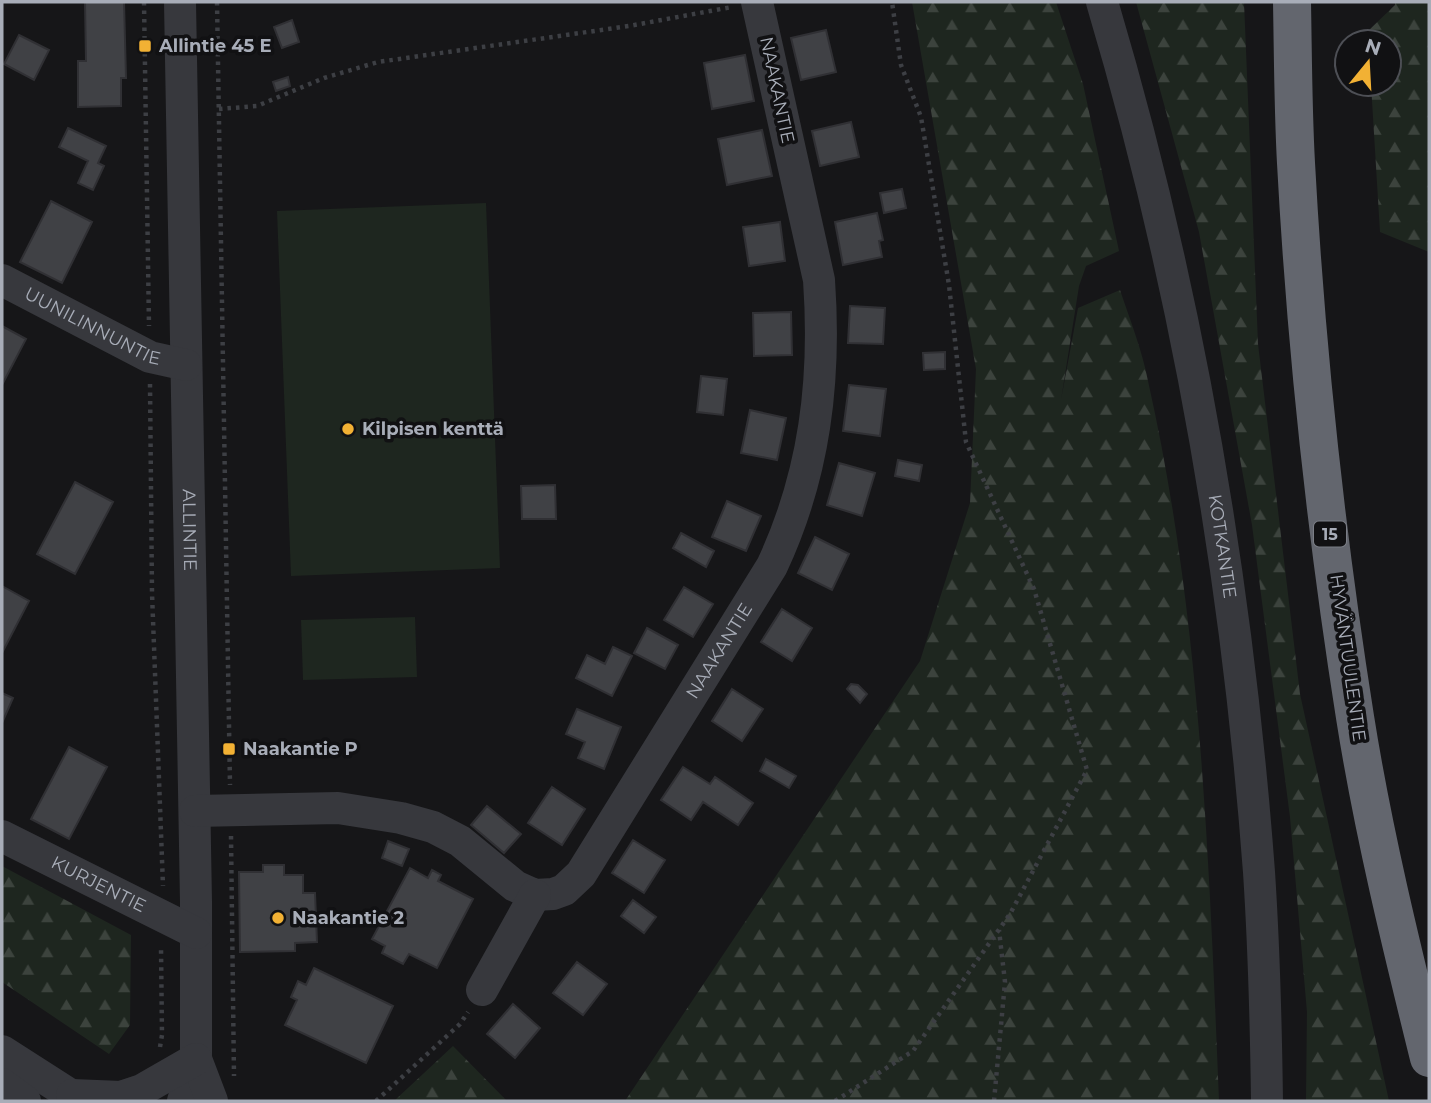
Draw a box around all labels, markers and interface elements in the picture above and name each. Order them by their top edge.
north arrow [1333,28,1403,98]
text: N [1362,34,1384,61]
place label: Allintie 45 E [158,35,271,57]
street label: NAAKANTIE [755,35,799,145]
marker: Allintie 45 E [137,38,153,54]
street label: UUNILINNUNTIE [21,283,163,370]
place label: Kilpisen kenttä [362,418,504,440]
marker: Kilpisen kenttä [340,421,356,437]
street label: ALLINTIE [178,489,201,571]
street label: KOTKANTIE [1203,493,1241,600]
road number: 15 [1314,522,1346,547]
street label: HYVÄNTUULENTIE [1325,573,1371,743]
street label: NAAKANTIE [681,599,757,703]
place label: Naakantie P [243,738,358,760]
marker: Naakantie P [221,741,237,757]
street label: KURJENTIE [47,851,150,917]
place label: Naakantie 2 [292,907,405,929]
marker: Naakantie 2 [270,910,286,926]

